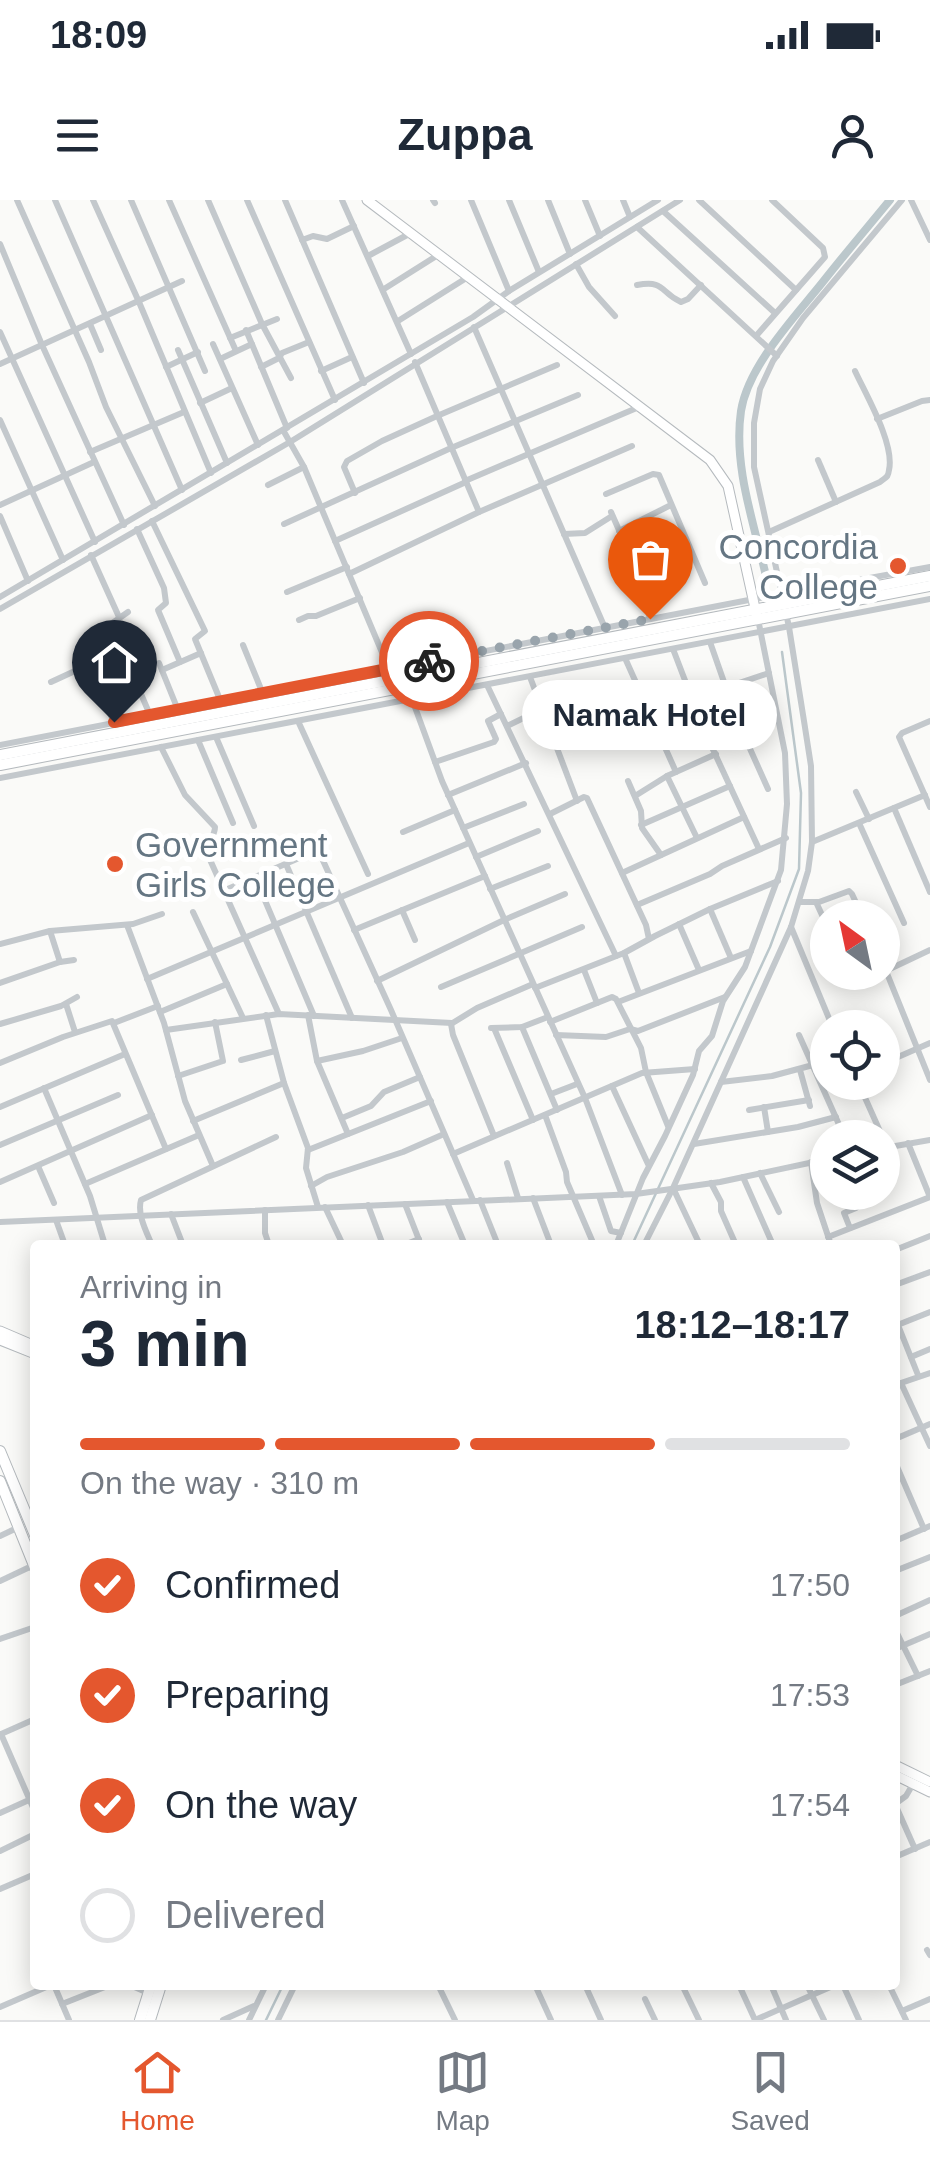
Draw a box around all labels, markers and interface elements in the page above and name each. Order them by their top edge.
text: 18:09 [50,14,147,56]
icon: menu [50,108,105,163]
icon: person [825,108,880,163]
text: Zuppa [398,109,532,160]
pin [608,517,693,620]
place label: Concordia College [718,527,879,606]
icon: bag [623,532,678,587]
marker: Concordia College [887,555,909,577]
courier [379,611,479,711]
pin [72,620,157,723]
icon: bike [402,634,457,689]
icon: home [87,635,142,690]
callout: Namak Hotel [522,679,778,749]
text: Namak Hotel [553,697,746,733]
place label: Government Girls College [135,825,335,904]
marker: Government Girls College [104,853,126,875]
north arrow [810,900,900,990]
map controls [810,900,900,1210]
button: locate [810,1010,900,1100]
button: layers [810,1120,900,1210]
text: Arriving in [80,1269,222,1305]
text: 18:12–18:17 [634,1304,850,1346]
text: 3 min [80,1307,250,1380]
text: On the way · 310 m [80,1465,359,1501]
icon: check [80,1558,135,1613]
text: Confirmed [165,1564,340,1606]
text: 17:50 [770,1567,850,1603]
icon: check [80,1668,135,1723]
text: Preparing [165,1674,330,1716]
text: 17:53 [770,1677,850,1713]
icon: check [80,1778,135,1833]
text: On the way [165,1784,357,1826]
text: 17:54 [770,1787,850,1823]
text: Delivered [165,1894,326,1936]
tab: Home [120,2045,195,2137]
tab: Map [435,2045,490,2137]
tab: Saved [730,2045,810,2137]

